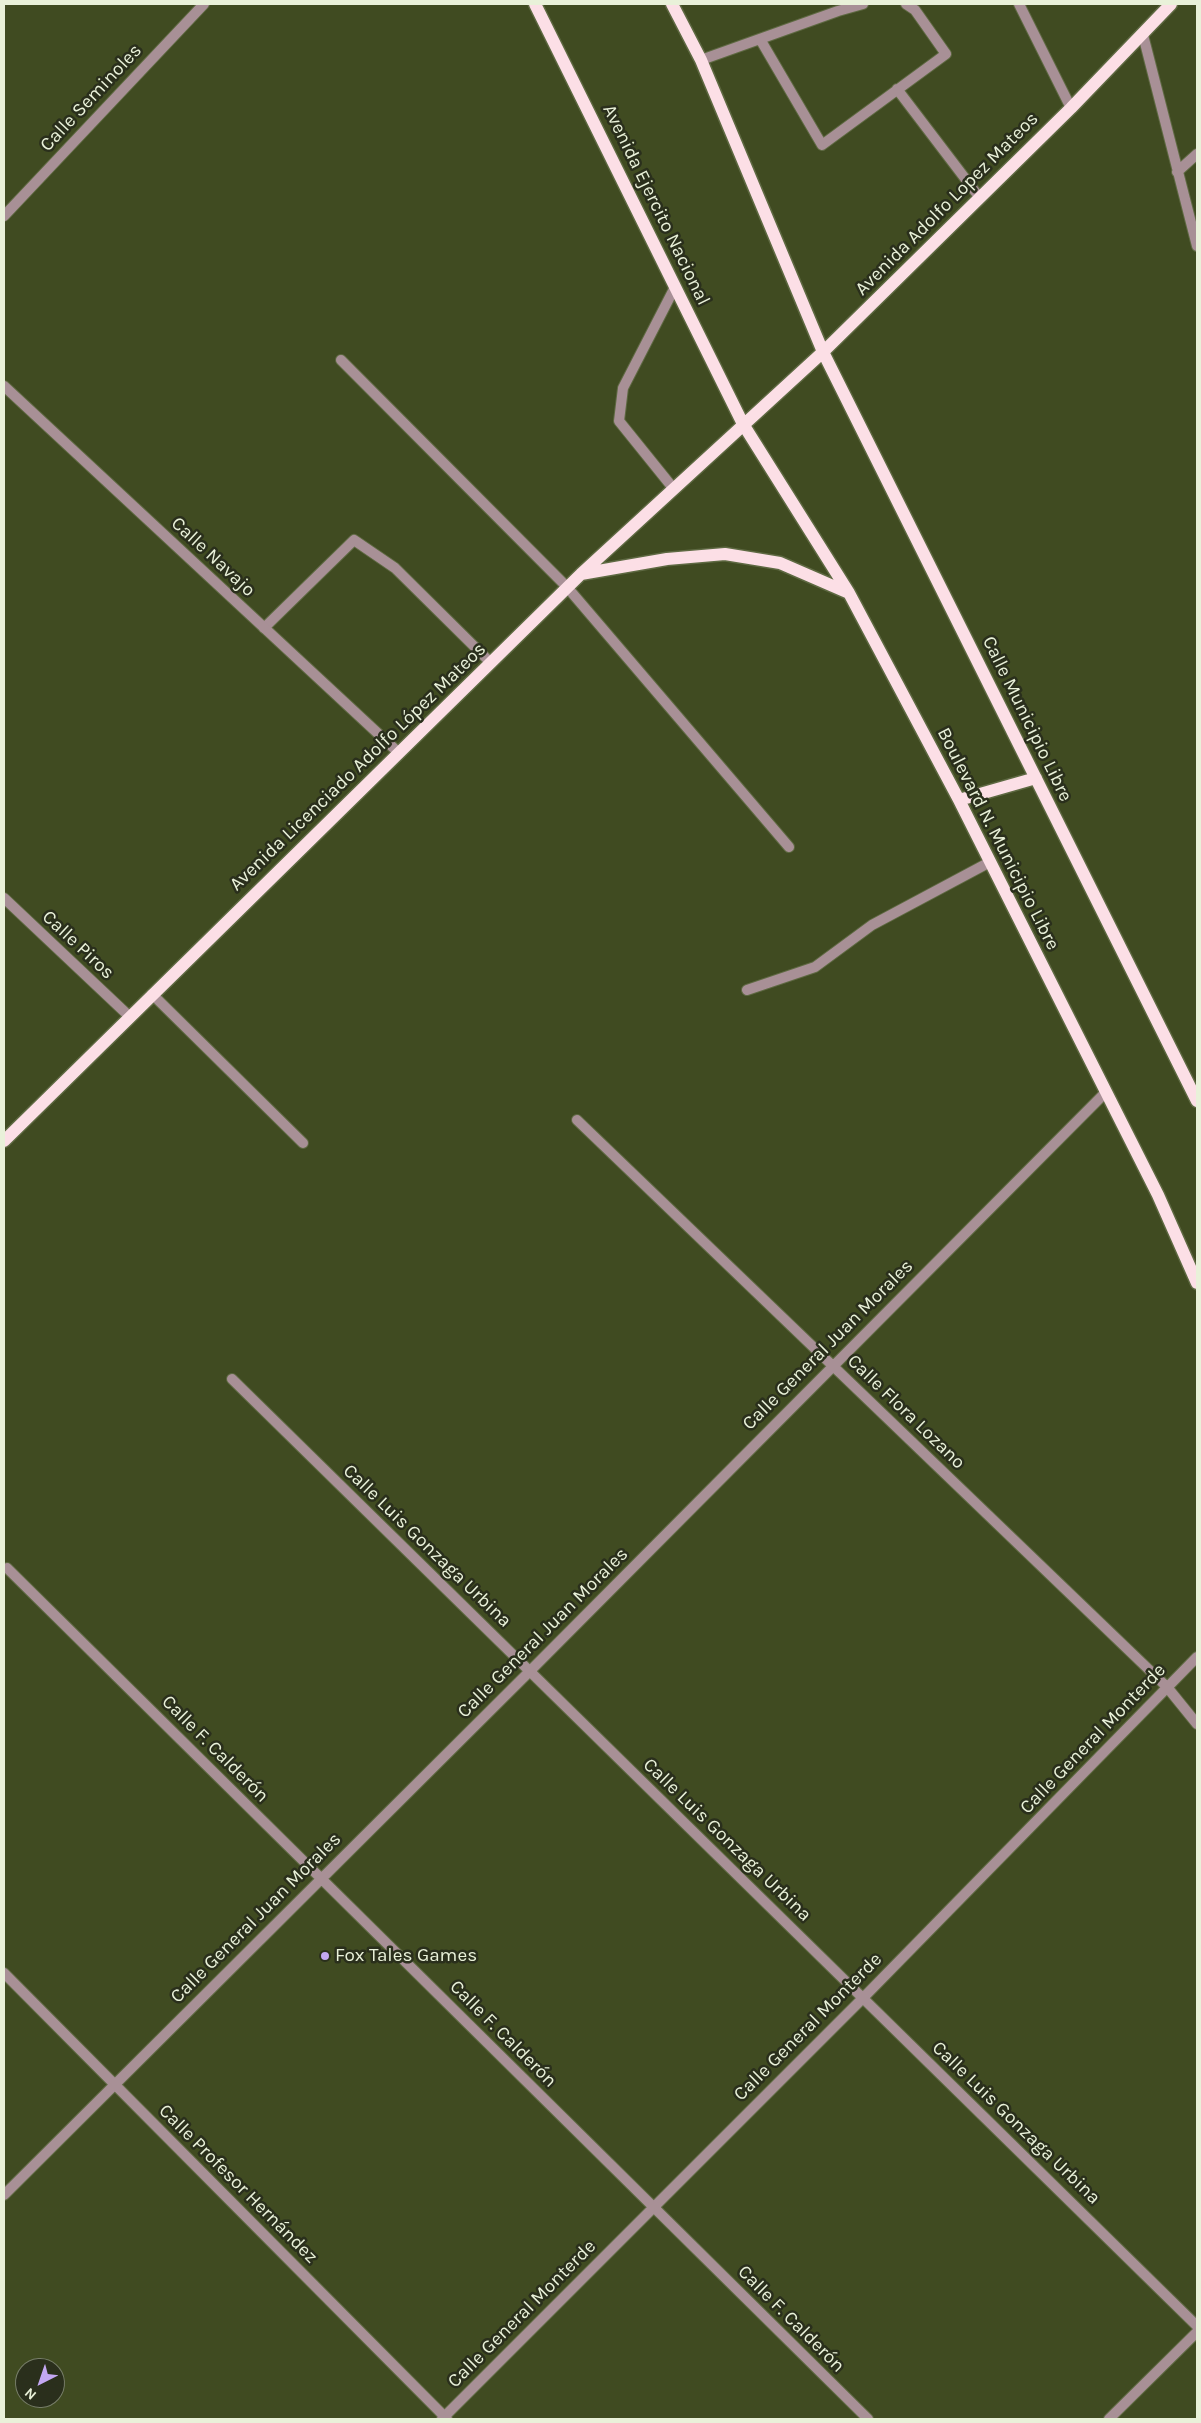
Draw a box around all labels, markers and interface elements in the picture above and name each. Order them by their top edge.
street label: Calle Seminoles [35,40,147,156]
street label: Avenida Ejercito Nacional [597,101,715,309]
street label: Avenida Adolfo Lopez Mateos [851,108,1043,300]
street label: Calle Navajo [166,512,260,602]
street label: Calle Municipio Libre [977,633,1077,805]
street label: Avenida Licenciado Adolfo López Mateos [225,638,491,896]
street label: Boulevard N. Municipio Libre [932,724,1064,954]
street label: Calle Piros [37,906,119,984]
street label: Calle General Juan Morales [738,1255,918,1435]
street label: Calle Flora Lozano [842,1350,970,1474]
street label: Calle Luis Gonzaga Urbina [338,1460,516,1632]
street label: Calle General Juan Morales [453,1543,633,1723]
street label: Calle General Monterde [1015,1659,1171,1819]
street label: Calle F. Calderón [157,1691,273,1807]
street label: Calle Luis Gonzaga Urbina [638,1754,816,1926]
street label: Calle General Juan Morales [166,1828,346,2008]
place label: Fox Tales Games [335,1945,477,1967]
street label: Calle General Monterde [729,1948,887,2106]
marker: Fox Tales Games [319,1950,331,1962]
street label: Calle F. Calderón [445,1976,561,2092]
street label: Calle Luis Gonzaga Urbina [927,2037,1105,2209]
street label: Calle Profesor Hernández [154,2100,322,2268]
street label: Calle General Monterde [443,2235,601,2393]
street label: Calle F. Calderón [733,2261,849,2377]
north arrow [15,2358,65,2408]
text: N [21,2384,40,2404]

